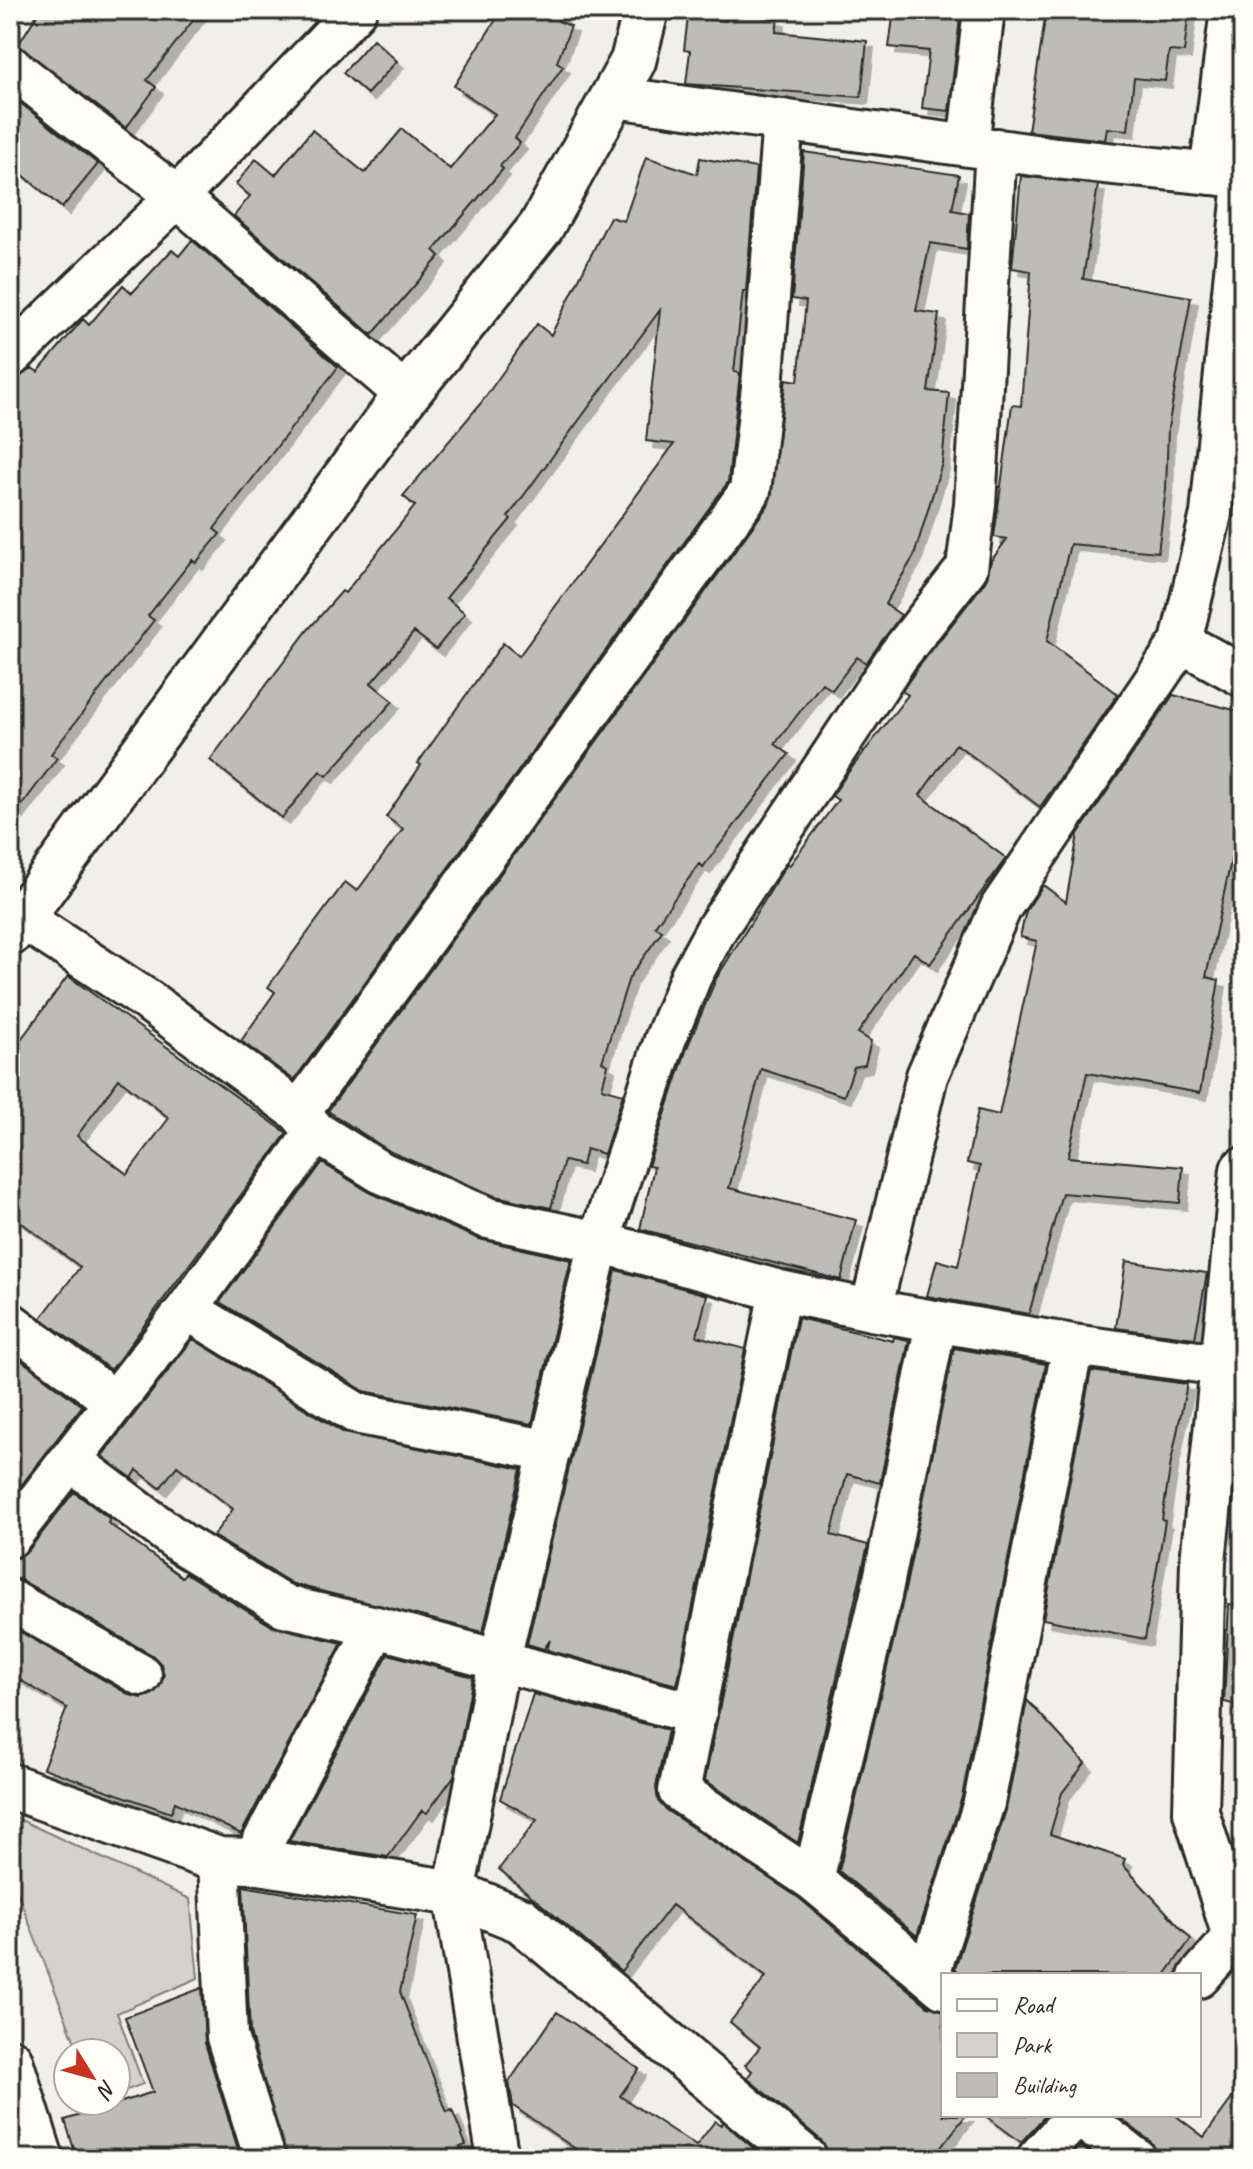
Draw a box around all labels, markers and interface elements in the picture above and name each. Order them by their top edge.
legend [941,1973,1201,2117]
text: Road [1013,1990,1057,2020]
text: Park [1013,2030,1053,2060]
north arrow [52,2037,132,2117]
text: Building [1013,2070,1078,2100]
text: N [90,2075,122,2105]

